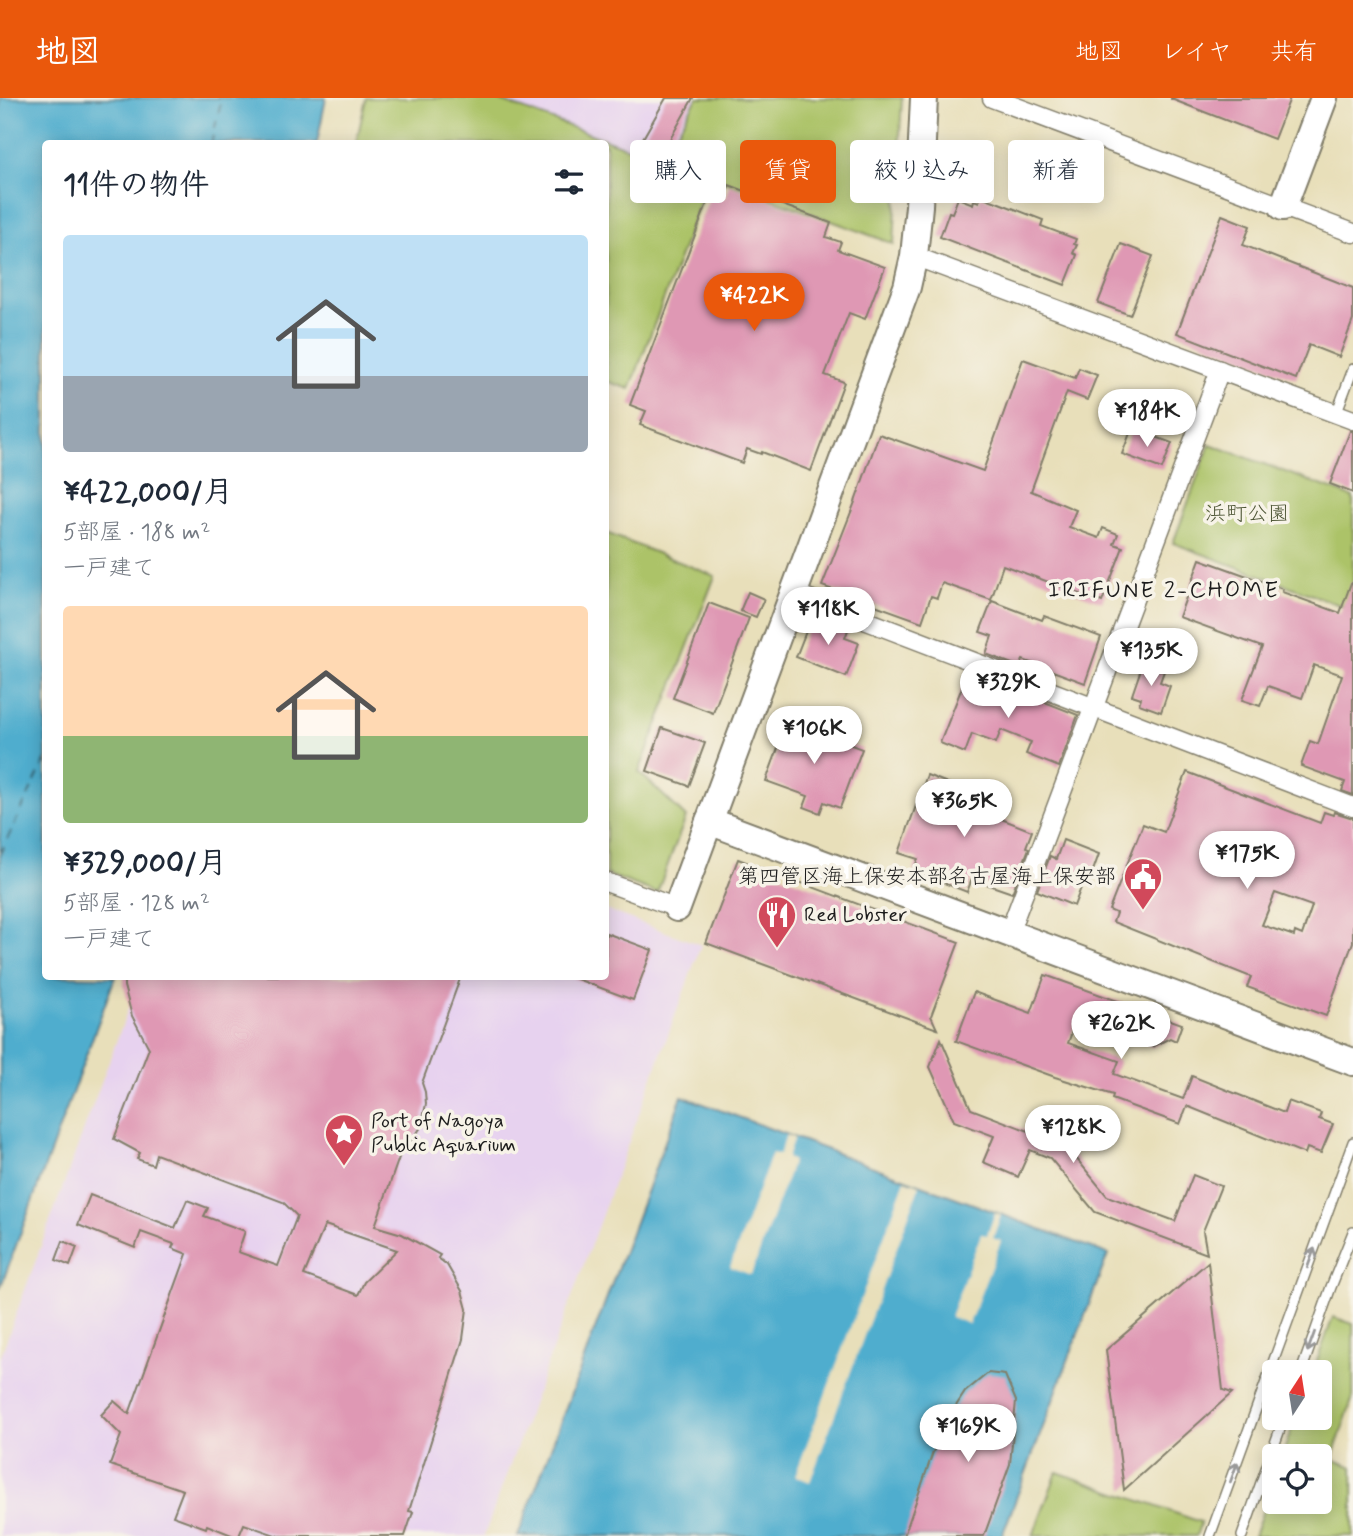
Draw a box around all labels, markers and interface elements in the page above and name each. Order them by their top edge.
text: 地図 [35,31,101,75]
text: 地図 [1075,37,1123,68]
text: レイヤ [1161,37,1232,68]
text: 共有 [1270,37,1318,68]
chip: 購入 [630,140,726,203]
chip: 賃貸 [740,140,836,203]
chip: 絞り込み [850,140,994,203]
chip: 新着 [1008,140,1104,203]
icon: filters [550,163,588,201]
text: 11件の物件 [63,166,209,205]
pin: ¥422K [705,274,803,333]
icon: home [263,281,389,407]
text: ¥422K [720,281,788,311]
pin: ¥184K [1098,390,1196,449]
text: ¥184K [1114,397,1180,427]
text: ¥422,000/月 [63,473,233,512]
park label: 浜町公園 [1205,500,1289,528]
text: 5部屋 · 188 m² [63,518,211,548]
text: 一戸建て [63,554,155,584]
district label: IRIFUNE 2-CHOME [1048,576,1280,606]
pin: ¥118K [779,588,877,647]
text: ¥118K [797,595,859,625]
pin: ¥135K [1102,628,1200,688]
text: ¥135K [1120,636,1182,666]
icon: home [263,652,389,778]
pin: ¥329K [959,660,1057,720]
text: ¥329K [976,668,1040,698]
pin: ¥106K [765,706,863,766]
text: ¥106K [782,714,846,744]
pin: ¥365K [915,780,1013,839]
text: ¥365K [931,787,997,817]
pin: ¥175K [1198,832,1296,891]
text: ¥175K [1215,839,1279,869]
text: ¥329,000/月 [63,844,227,883]
public building icon: 第四管区海上保安本部名古屋海上保安部 [1122,856,1164,911]
place label: 第四管区海上保安本部名古屋海上保安部 [738,863,1116,891]
text: 5部屋 · 128 m² [63,889,210,919]
restaurant icon: Red Lobster [756,894,798,949]
place label: Red Lobster [804,901,908,929]
text: 一戸建て [63,925,155,955]
pin: ¥262K [1072,1002,1170,1061]
text: ¥262K [1087,1009,1155,1039]
pin: ¥128K [1024,1105,1122,1165]
place label: Port of Nagoya Public Aquarium [371,1107,516,1159]
place icon: Port of Nagoya Public Aquarium [323,1112,365,1167]
text: ¥128K [1041,1113,1105,1143]
one-way arrow [1306,1248,1319,1270]
one-way arrow [1304,1331,1317,1352]
north arrow [1262,1360,1332,1430]
map controls [1262,1360,1332,1514]
pin: ¥169K [919,1404,1017,1464]
text: ¥169K [936,1412,1000,1442]
button: locate [1262,1444,1332,1514]
one-way arrow [1228,1462,1241,1484]

